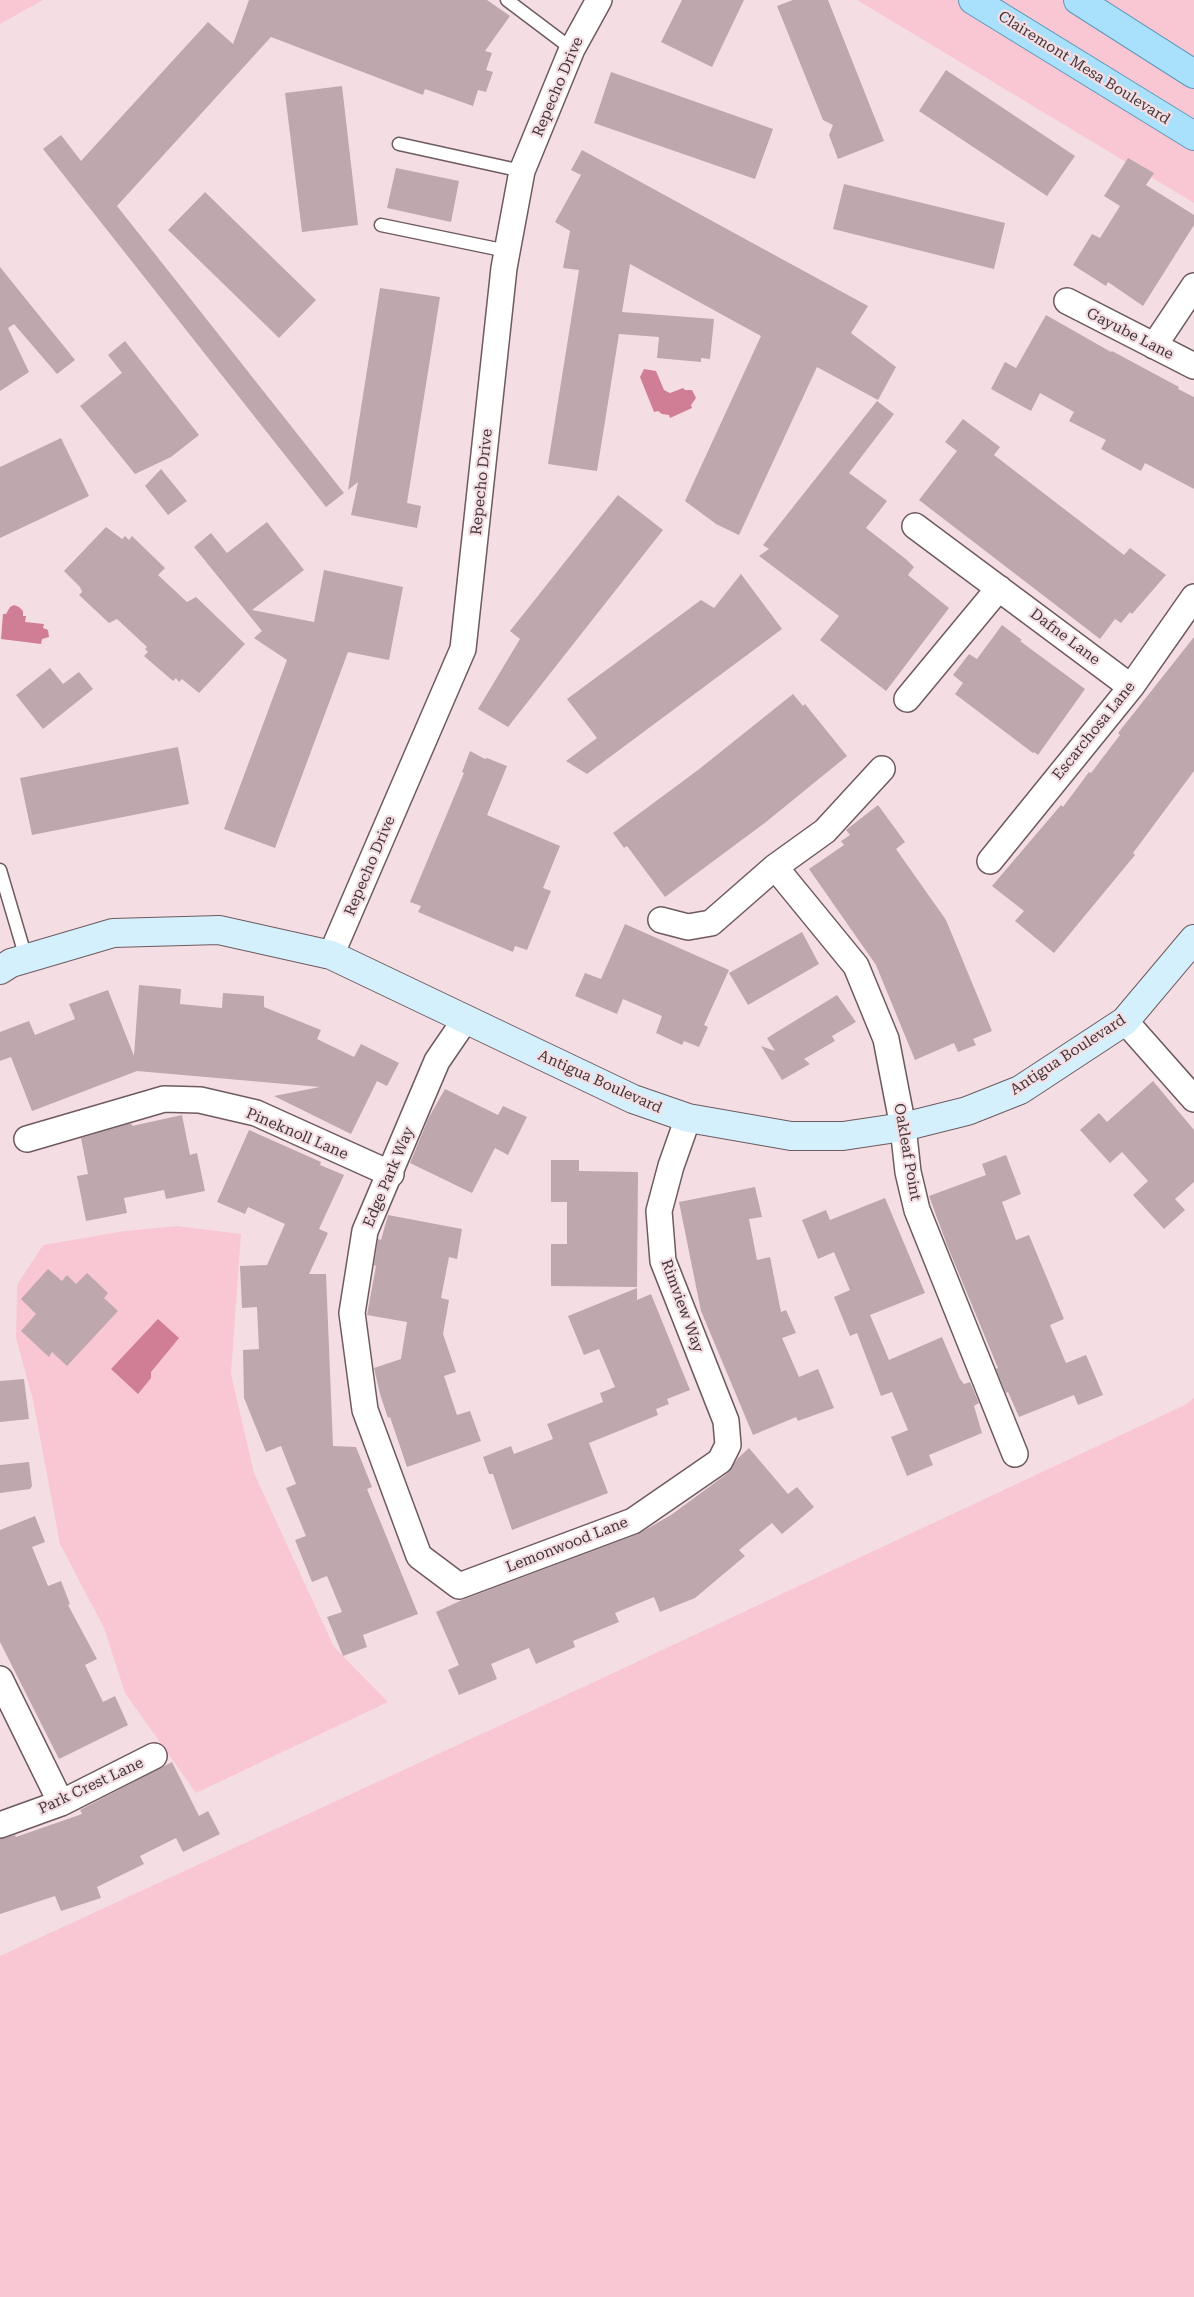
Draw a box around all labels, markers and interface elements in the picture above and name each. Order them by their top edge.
street label: Clairemont Mesa Boulevard [995,8,1173,128]
street label: Repecho Drive [529,34,587,140]
street label: Gayube Lane [1083,304,1177,364]
street label: Repecho Drive [467,428,497,536]
street label: Dafne Lane [1027,605,1103,669]
street label: Escarchosa Lane [1049,678,1139,784]
street label: Repecho Drive [341,813,399,919]
street label: Antigua Boulevard [1007,1011,1129,1099]
street label: Antigua Boulevard [535,1047,665,1117]
street label: Oakleaf Point [890,1102,924,1202]
street label: Pineknoll Lane [243,1104,351,1164]
street label: Edge Park Way [360,1124,418,1230]
street label: Rimview Way [657,1257,707,1355]
street label: Lemonwood Lane [503,1513,631,1577]
street label: Park Crest Lane [36,1754,146,1818]

